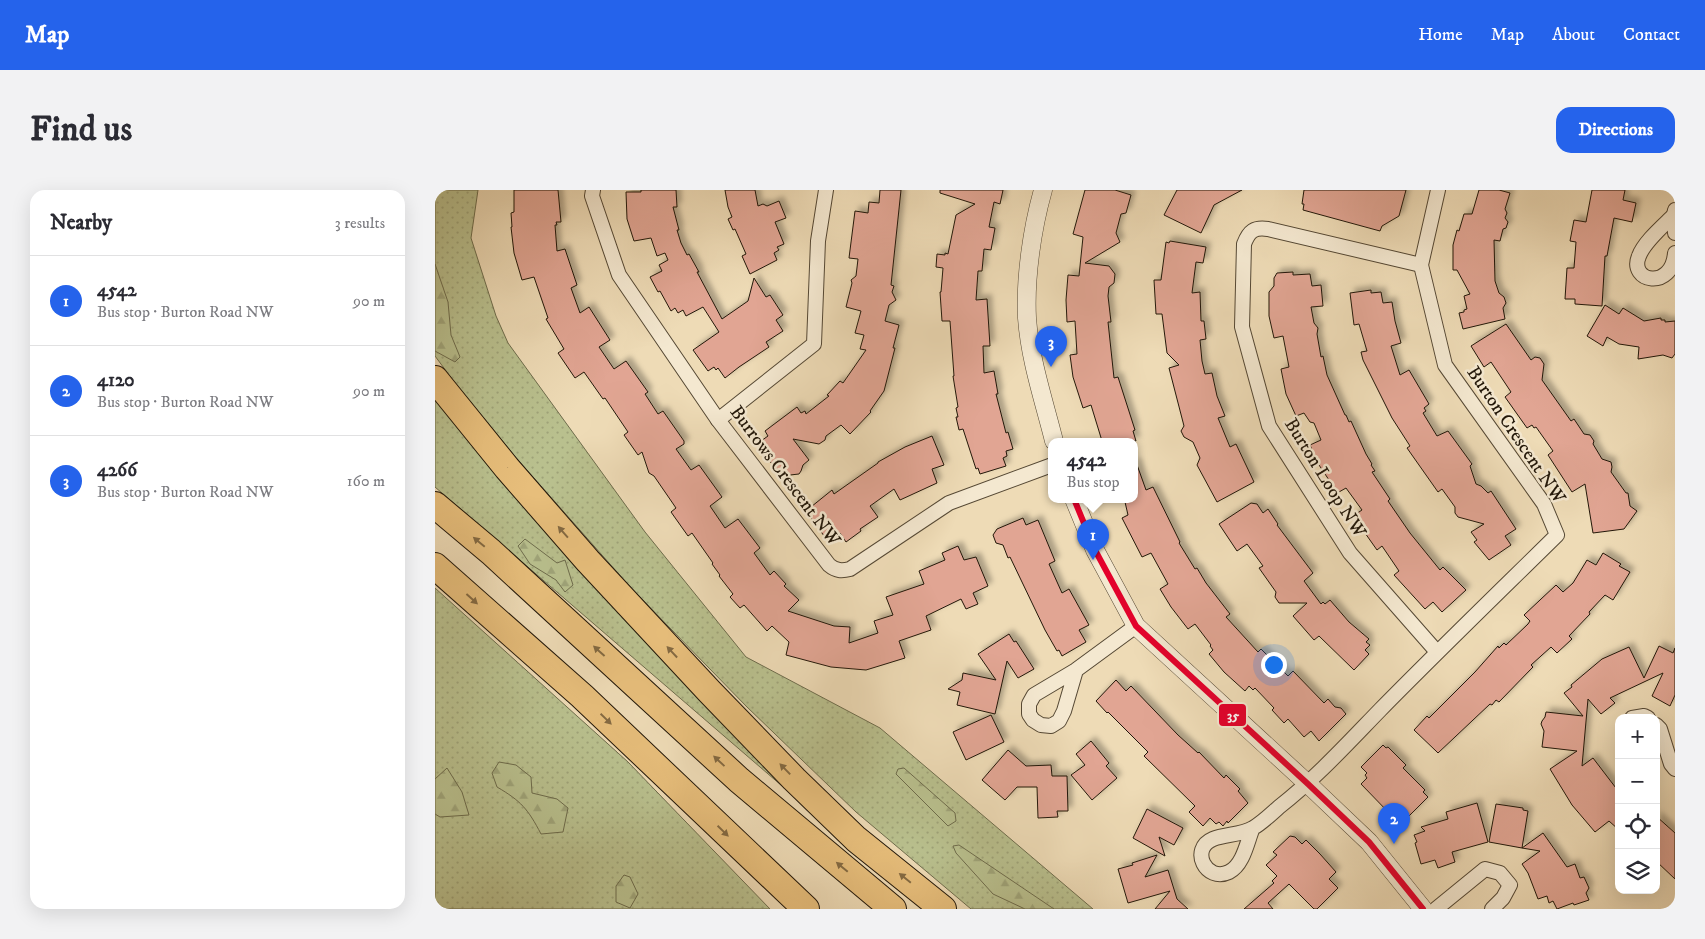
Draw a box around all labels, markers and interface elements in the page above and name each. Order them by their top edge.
text: Map [25,20,69,50]
text: Home [1418,24,1463,46]
text: Map [1491,24,1524,46]
text: About [1552,24,1595,46]
text: Contact [1623,24,1680,46]
button: Directions [1556,107,1675,153]
text: Find us [30,108,132,152]
text: Nearby [50,210,112,236]
text: 3 results [335,213,385,233]
text: 4542 [97,279,137,302]
text: 1 [63,291,69,311]
text: 90 m [353,291,385,311]
text: Bus stop · Burton Road NW [97,302,273,322]
pin: 3 [1035,326,1067,367]
street label: Burton Crescent NW [1462,362,1571,508]
text: 4120 [97,369,134,392]
text: 2 [62,381,70,401]
text: 90 m [353,381,385,401]
text: Bus stop · Burton Road NW [97,392,273,412]
street label: Burrows Crescent NW [725,401,846,551]
street label: Burton Loop NW [1279,414,1371,542]
popup [1048,438,1138,503]
text: 4542 [1067,449,1106,472]
text: 4266 [97,459,137,482]
text: 3 [63,471,69,491]
text: 160 m [347,471,385,491]
text: Bus stop [1067,472,1119,492]
text: Bus stop · Burton Road NW [97,482,273,502]
pin: 1 [1077,519,1109,560]
one-way arrow [557,525,568,538]
one-way arrow [473,536,485,548]
one-way arrow [465,593,478,604]
one-way arrow [594,645,606,657]
one-way arrow [666,646,678,658]
your location [1261,652,1287,678]
line badge: 35 [1218,703,1247,727]
text: 35 [1227,707,1239,725]
one-way arrow [599,713,611,725]
map controls [1615,714,1660,894]
button: + [1615,714,1660,759]
one-way arrow [713,755,725,767]
button: − [1615,759,1660,804]
one-way arrow [779,763,791,775]
pin: 2 [1378,803,1410,844]
button: locate [1615,804,1660,849]
one-way arrow [717,825,729,837]
button: layers [1615,849,1660,894]
one-way arrow [836,862,848,873]
one-way arrow [899,873,912,884]

